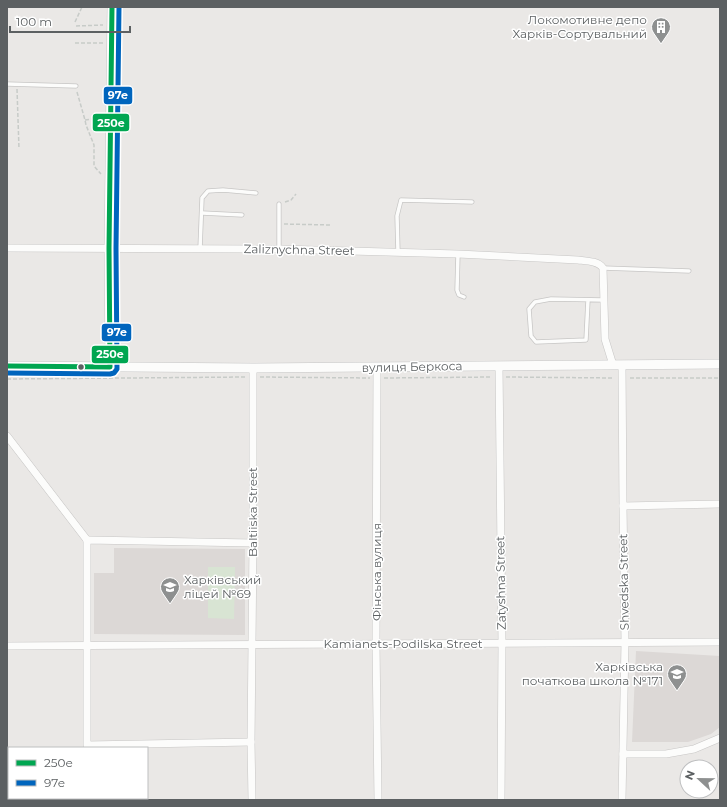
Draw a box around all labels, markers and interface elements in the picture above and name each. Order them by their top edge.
scale bar [10,8,130,34]
place label: Локомотивне депо Харків-Сортувальний [512,12,647,41]
text: 100 m [16,14,52,29]
building icon: Локомотивне депо Харків-Сортувальний [650,16,672,44]
line badge: 97е [103,86,133,105]
text: 97е [108,88,128,102]
line badge: 250е [92,113,130,132]
text: 250е [97,116,125,130]
street label: Zaliznychna Street [243,241,355,258]
line badge: 97е [101,323,132,342]
text: 97е [107,325,127,339]
line badge: 250е [91,345,129,364]
text: 250е [96,347,124,361]
street label: вулиця Беркоса [362,358,462,375]
unlabelled marker [76,362,86,372]
street label: Baltiiska Street [245,467,260,557]
street label: Фінська вулиця [369,523,384,621]
street label: Shvedska Street [615,534,632,630]
street label: Zatyshna Street [492,536,509,630]
place label: Харківський ліцей №69 [184,572,261,601]
school or university icon: Харківський ліцей №69 [159,576,181,604]
street label: Kamianets-Podilska Street [323,636,483,651]
place label: Харківська початкова школа №171 [522,659,663,688]
school or university icon: Харківська початкова школа №171 [666,663,688,691]
legend [8,747,148,799]
text: 250е [44,755,73,770]
north arrow [679,759,719,799]
text: N [682,769,698,782]
text: 97е [44,775,65,790]

